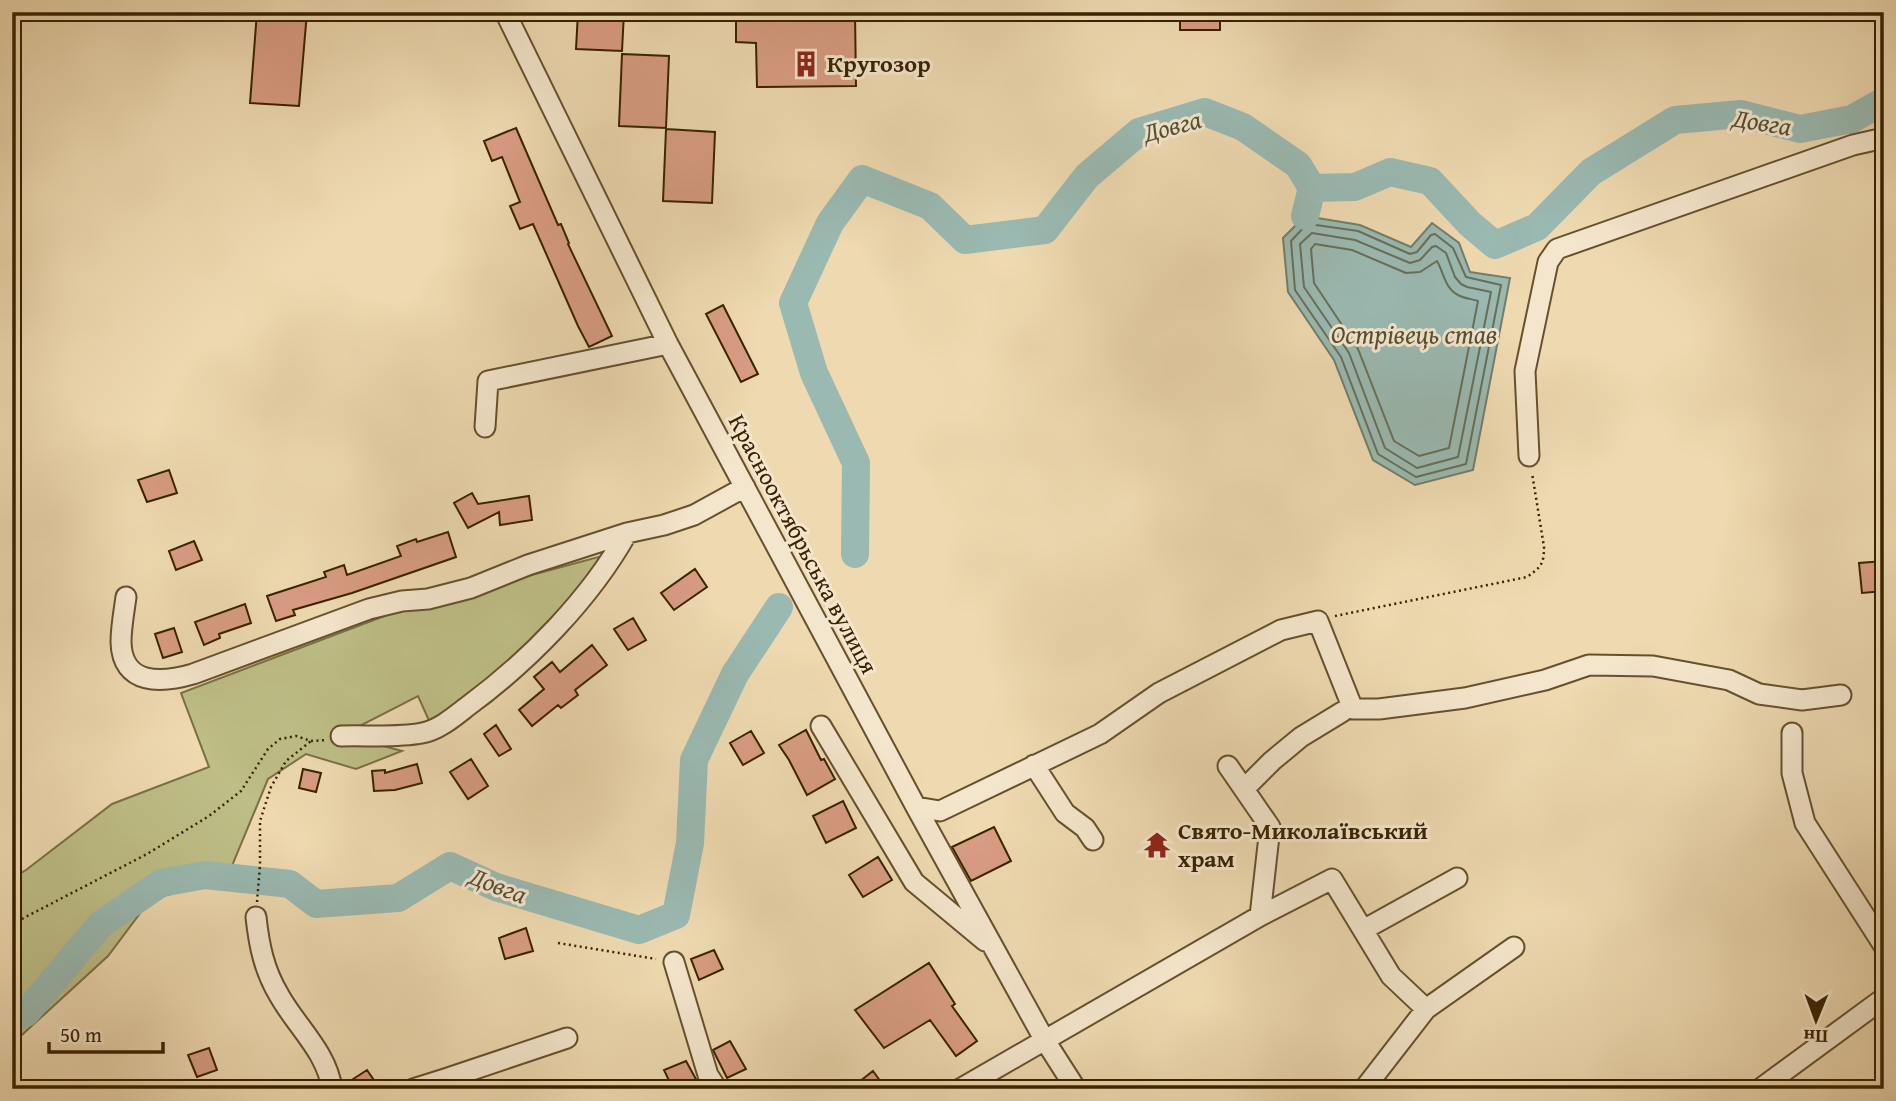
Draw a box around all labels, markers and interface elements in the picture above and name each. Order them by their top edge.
place label: Кругозор [827,46,931,81]
building icon: Кругозор [791,49,821,79]
water label: Довга [1728,97,1794,145]
water label: Довга [1136,99,1205,153]
water label: Острівець став [1331,314,1497,353]
street label: Краснооктябрьська вулиця [720,408,887,680]
place label: Свято-Миколаївський храм [1178,813,1428,876]
temple icon: Свято-Миколаївський храм [1142,830,1172,860]
water label: Довга [462,855,533,913]
north arrow [1780,986,1850,1056]
scale bar [49,1010,163,1054]
text: 50 m [60,1019,102,1050]
text: Пн [1803,1023,1828,1051]

